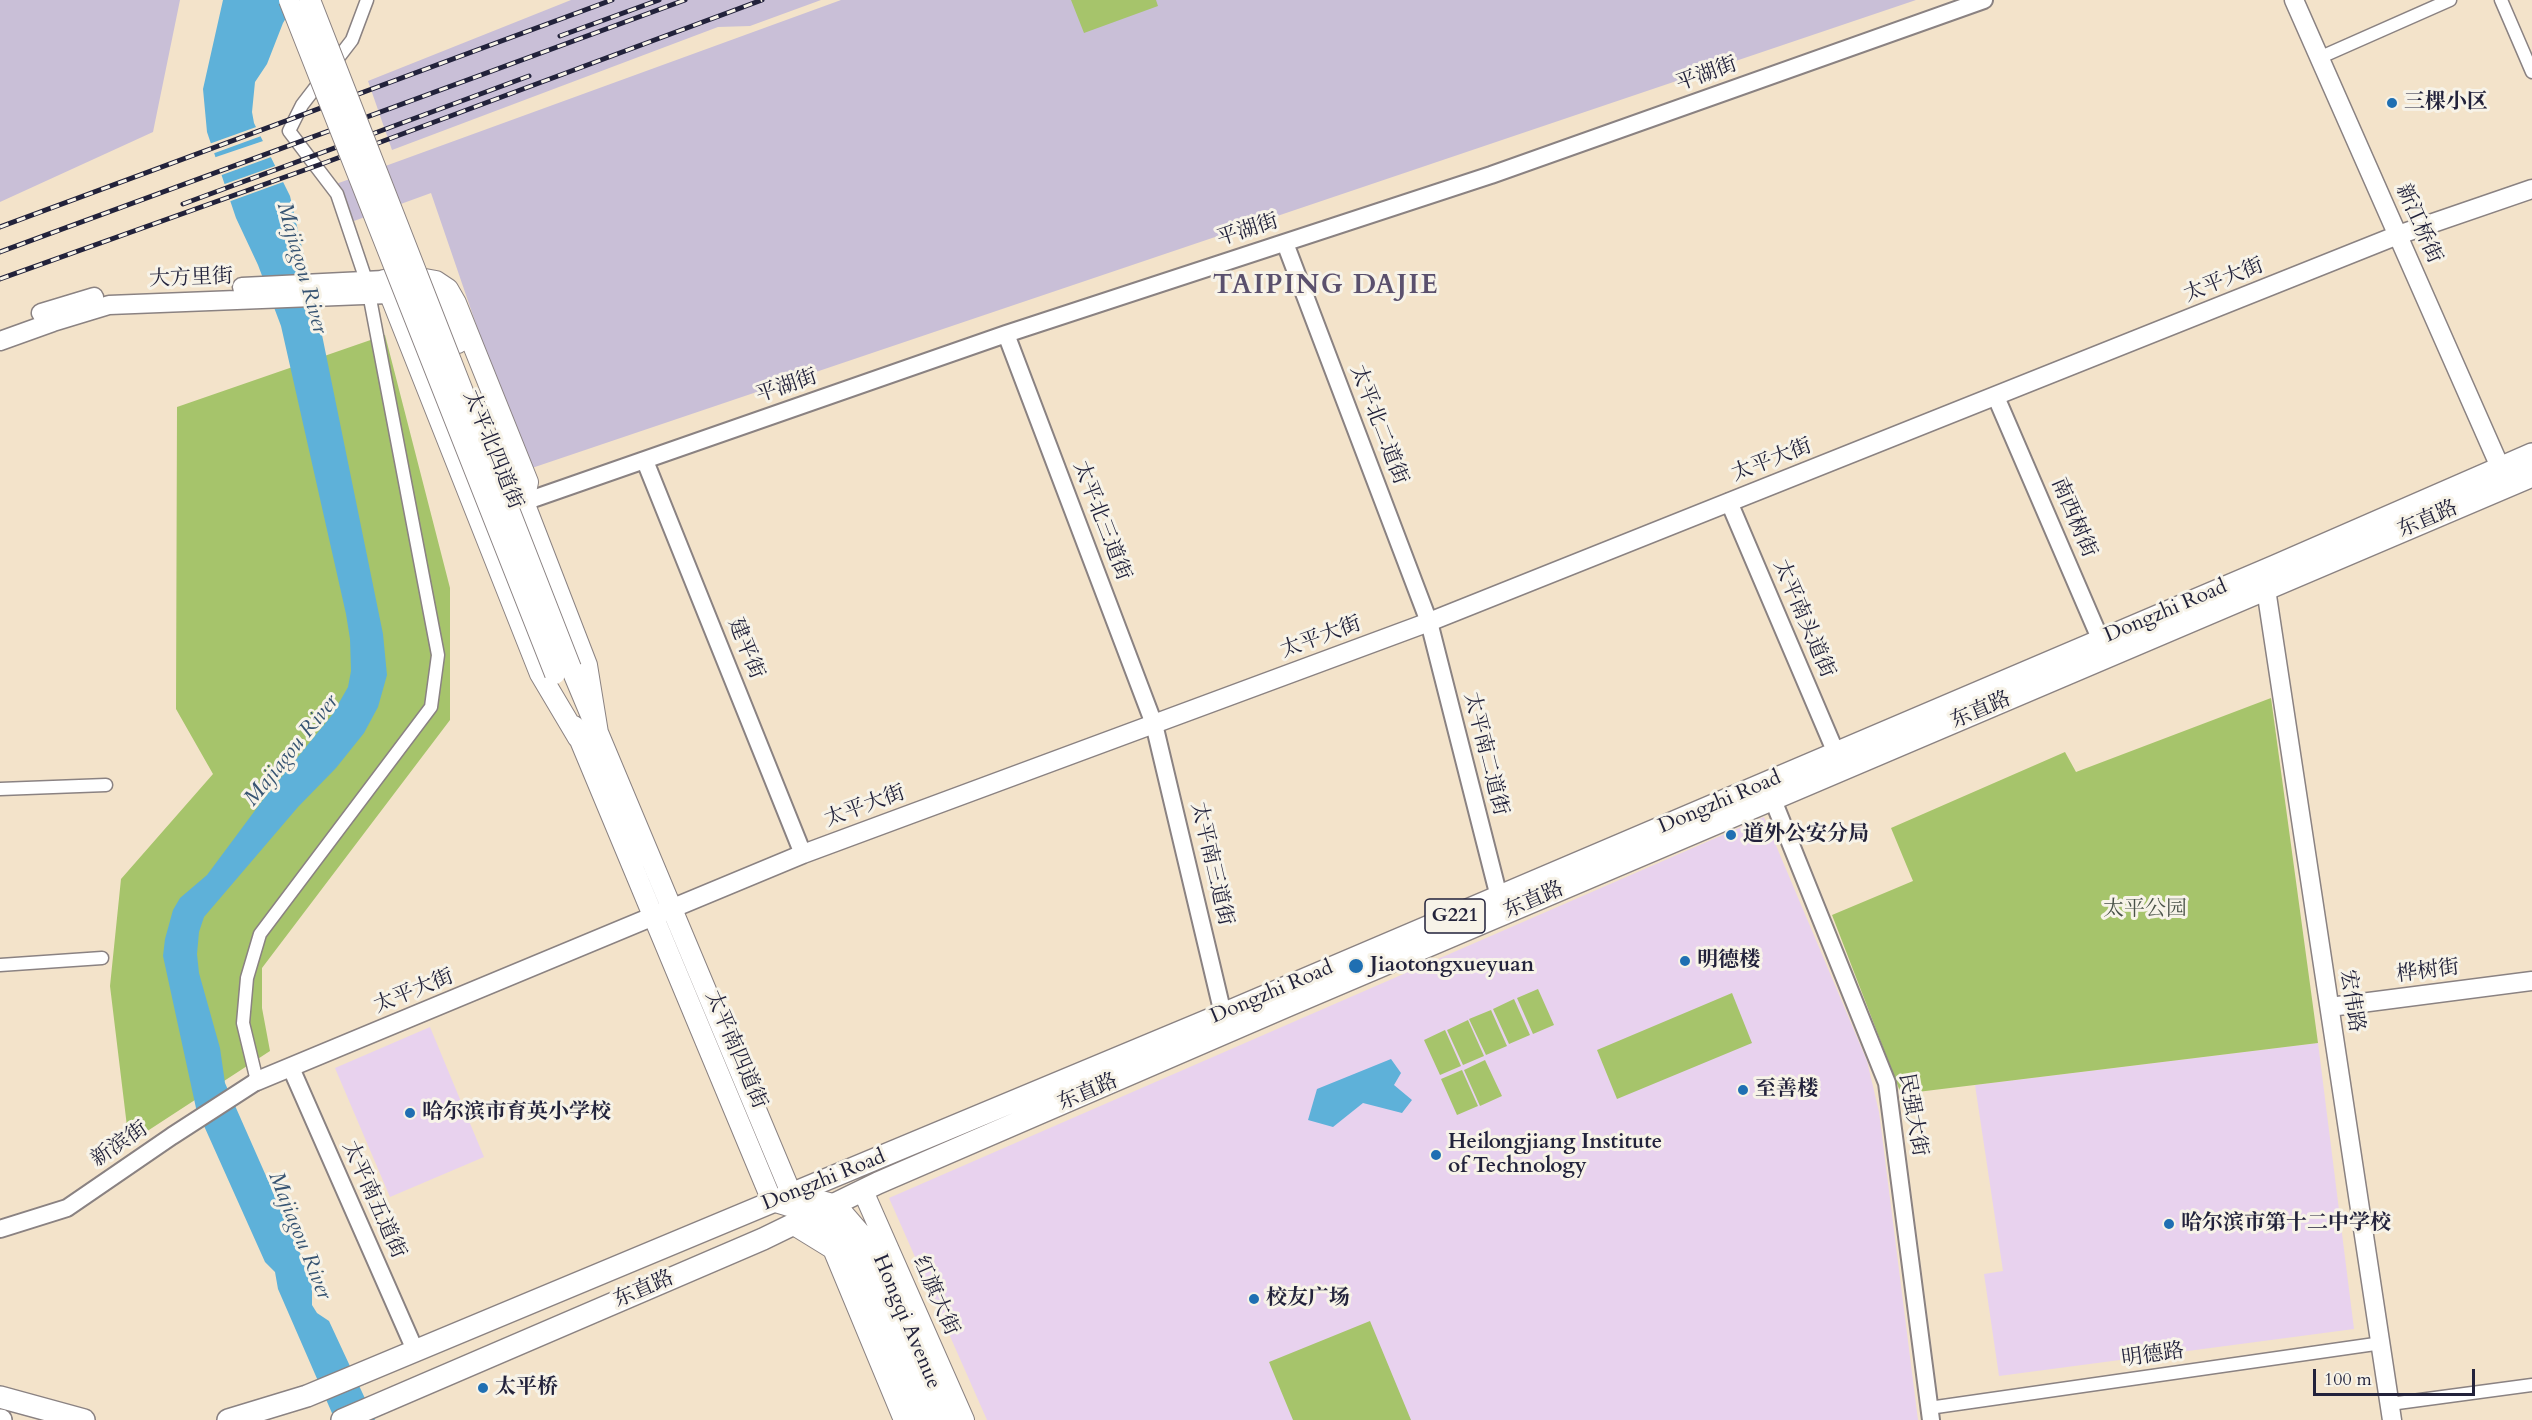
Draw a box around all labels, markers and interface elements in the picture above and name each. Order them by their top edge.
street label: 平湖街 [1673,52,1741,98]
place label: 三棵小区 [2404,90,2488,116]
marker: 三棵小区 [2385,96,2399,110]
street label: 新江桥街 [2389,181,2447,267]
water label: Majiagou River [270,199,332,337]
street label: 平湖街 [1214,209,1282,253]
street label: 太平大街 [2180,254,2268,308]
street label: 大方里街 [149,265,233,293]
district label: TAIPING DAJIE [1213,271,1439,303]
street label: 太平北二道街 [1344,362,1412,488]
street label: 平湖街 [753,365,821,409]
street label: 太平北四道街 [457,387,527,513]
street label: 太平大街 [1728,434,1816,488]
street label: 太平北三道街 [1067,458,1135,584]
street label: 南西树街 [2045,474,2101,562]
street label: 东直路 [2394,496,2462,544]
street label: 太平南头道街 [1767,556,1839,682]
street label: Dongzhi Road [2101,575,2231,649]
street label: 太平大街 [1277,612,1365,664]
street label: 建平街 [722,615,768,683]
street label: 东直路 [1947,687,2015,735]
water label: Majiagou River [239,690,345,812]
street label: 太平南二道街 [1458,690,1512,818]
street label: Dongzhi Road [1655,766,1785,840]
street label: 太平大街 [821,781,909,833]
street label: 太平南三道街 [1185,800,1237,928]
place label: 道外公安分局 [1743,822,1869,848]
marker: 道外公安分局 [1724,828,1738,842]
street label: 东直路 [1500,877,1568,925]
park label: 太平公园 [2103,897,2187,923]
road number: G221 [1425,899,1485,933]
place label: 明德楼 [1697,948,1760,974]
place label: Jiaotongxueyuan [1370,953,1534,979]
marker: 明德楼 [1678,954,1692,968]
street label: Dongzhi Road [1207,956,1337,1030]
street label: 桦树街 [2395,956,2461,988]
marker: Jiaotongxueyuan [1347,957,1365,975]
street label: 太平大街 [370,965,458,1019]
street label: 宏伟路 [2334,968,2368,1034]
street label: 太平南四道街 [699,987,771,1113]
street label: 东直路 [1054,1069,1122,1117]
street label: 民强大街 [1892,1071,1932,1159]
place label: 至善楼 [1755,1077,1818,1103]
marker: 至善楼 [1736,1083,1750,1097]
place label: 哈尔滨市育英小学校 [422,1100,611,1126]
marker: 哈尔滨市育英小学校 [403,1106,417,1120]
street label: 新滨街 [87,1117,153,1173]
place label: Heilongjiang Institute of Technology [1448,1130,1662,1180]
street label: 太平南五道街 [336,1137,410,1263]
street label: Dongzhi Road [759,1145,889,1217]
marker: Heilongjiang Institute of Technology [1429,1148,1443,1162]
water label: Majiagou River [261,1168,337,1304]
place label: 哈尔滨市第十二中学校 [2181,1211,2391,1237]
marker: 哈尔滨市第十二中学校 [2162,1217,2176,1231]
street label: Hongqi Avenue [866,1251,946,1393]
street label: 红旗大街 [906,1253,964,1339]
street label: 东直路 [610,1266,678,1314]
place label: 校友广场 [1266,1286,1350,1312]
marker: 校友广场 [1247,1292,1261,1306]
street label: 明德路 [2120,1339,2186,1373]
scale bar [2316,1357,2478,1395]
text: 100 m [2324,1367,2372,1392]
place label: 太平桥 [495,1375,558,1401]
marker: 太平桥 [476,1381,490,1395]

